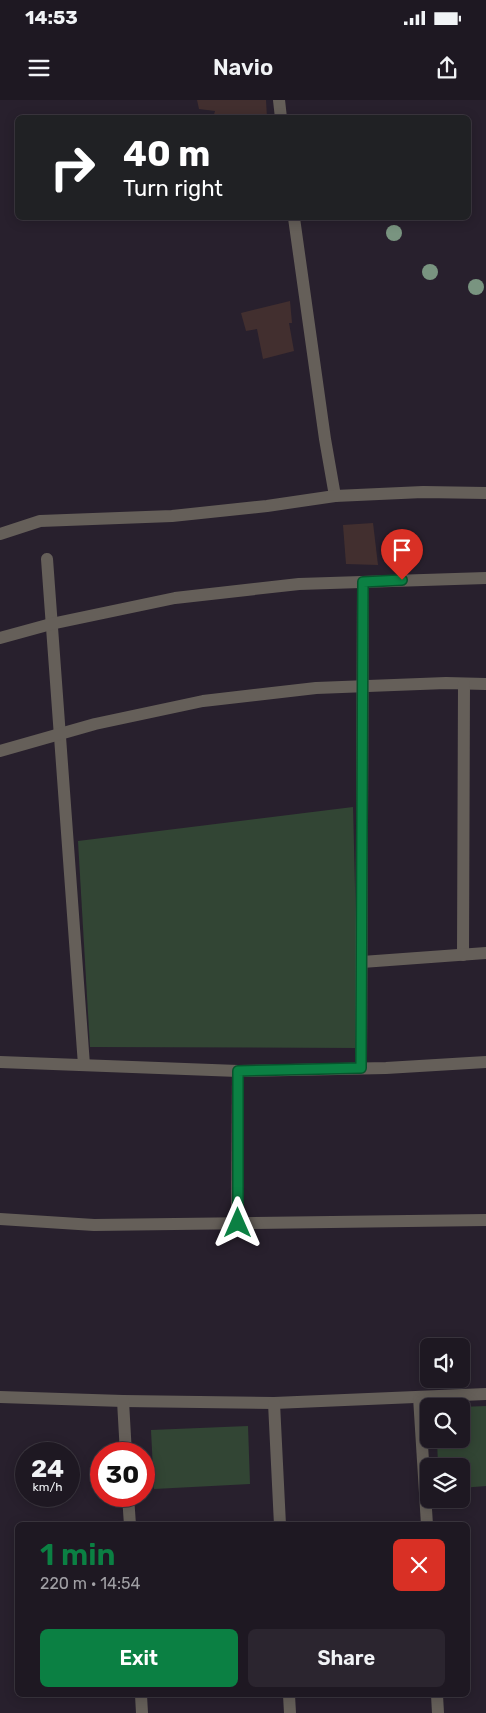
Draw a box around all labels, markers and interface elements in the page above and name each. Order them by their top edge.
text: 14:53 [25,6,78,29]
icon: menu [25,54,53,82]
text: Navio [213,54,273,81]
icon: share [433,54,461,82]
text: 40 m [123,133,210,175]
icon: right [40,135,105,200]
text: Turn right [123,175,223,202]
pin [381,529,423,580]
icon: arrive [388,536,416,564]
position arrow [211,1196,263,1248]
map controls [420,1338,470,1508]
button: sound [420,1338,470,1388]
button: search [420,1398,470,1448]
speed limit sign: 30 [90,1442,155,1507]
text: 24 [31,1454,64,1483]
button: layers [420,1458,470,1508]
text: km/h [33,1480,62,1494]
text: 1 min [40,1537,115,1573]
button: close [393,1539,445,1591]
text: 220 m · 14:54 [40,1574,141,1593]
button: Exit [40,1629,238,1687]
button: Share [248,1629,445,1687]

